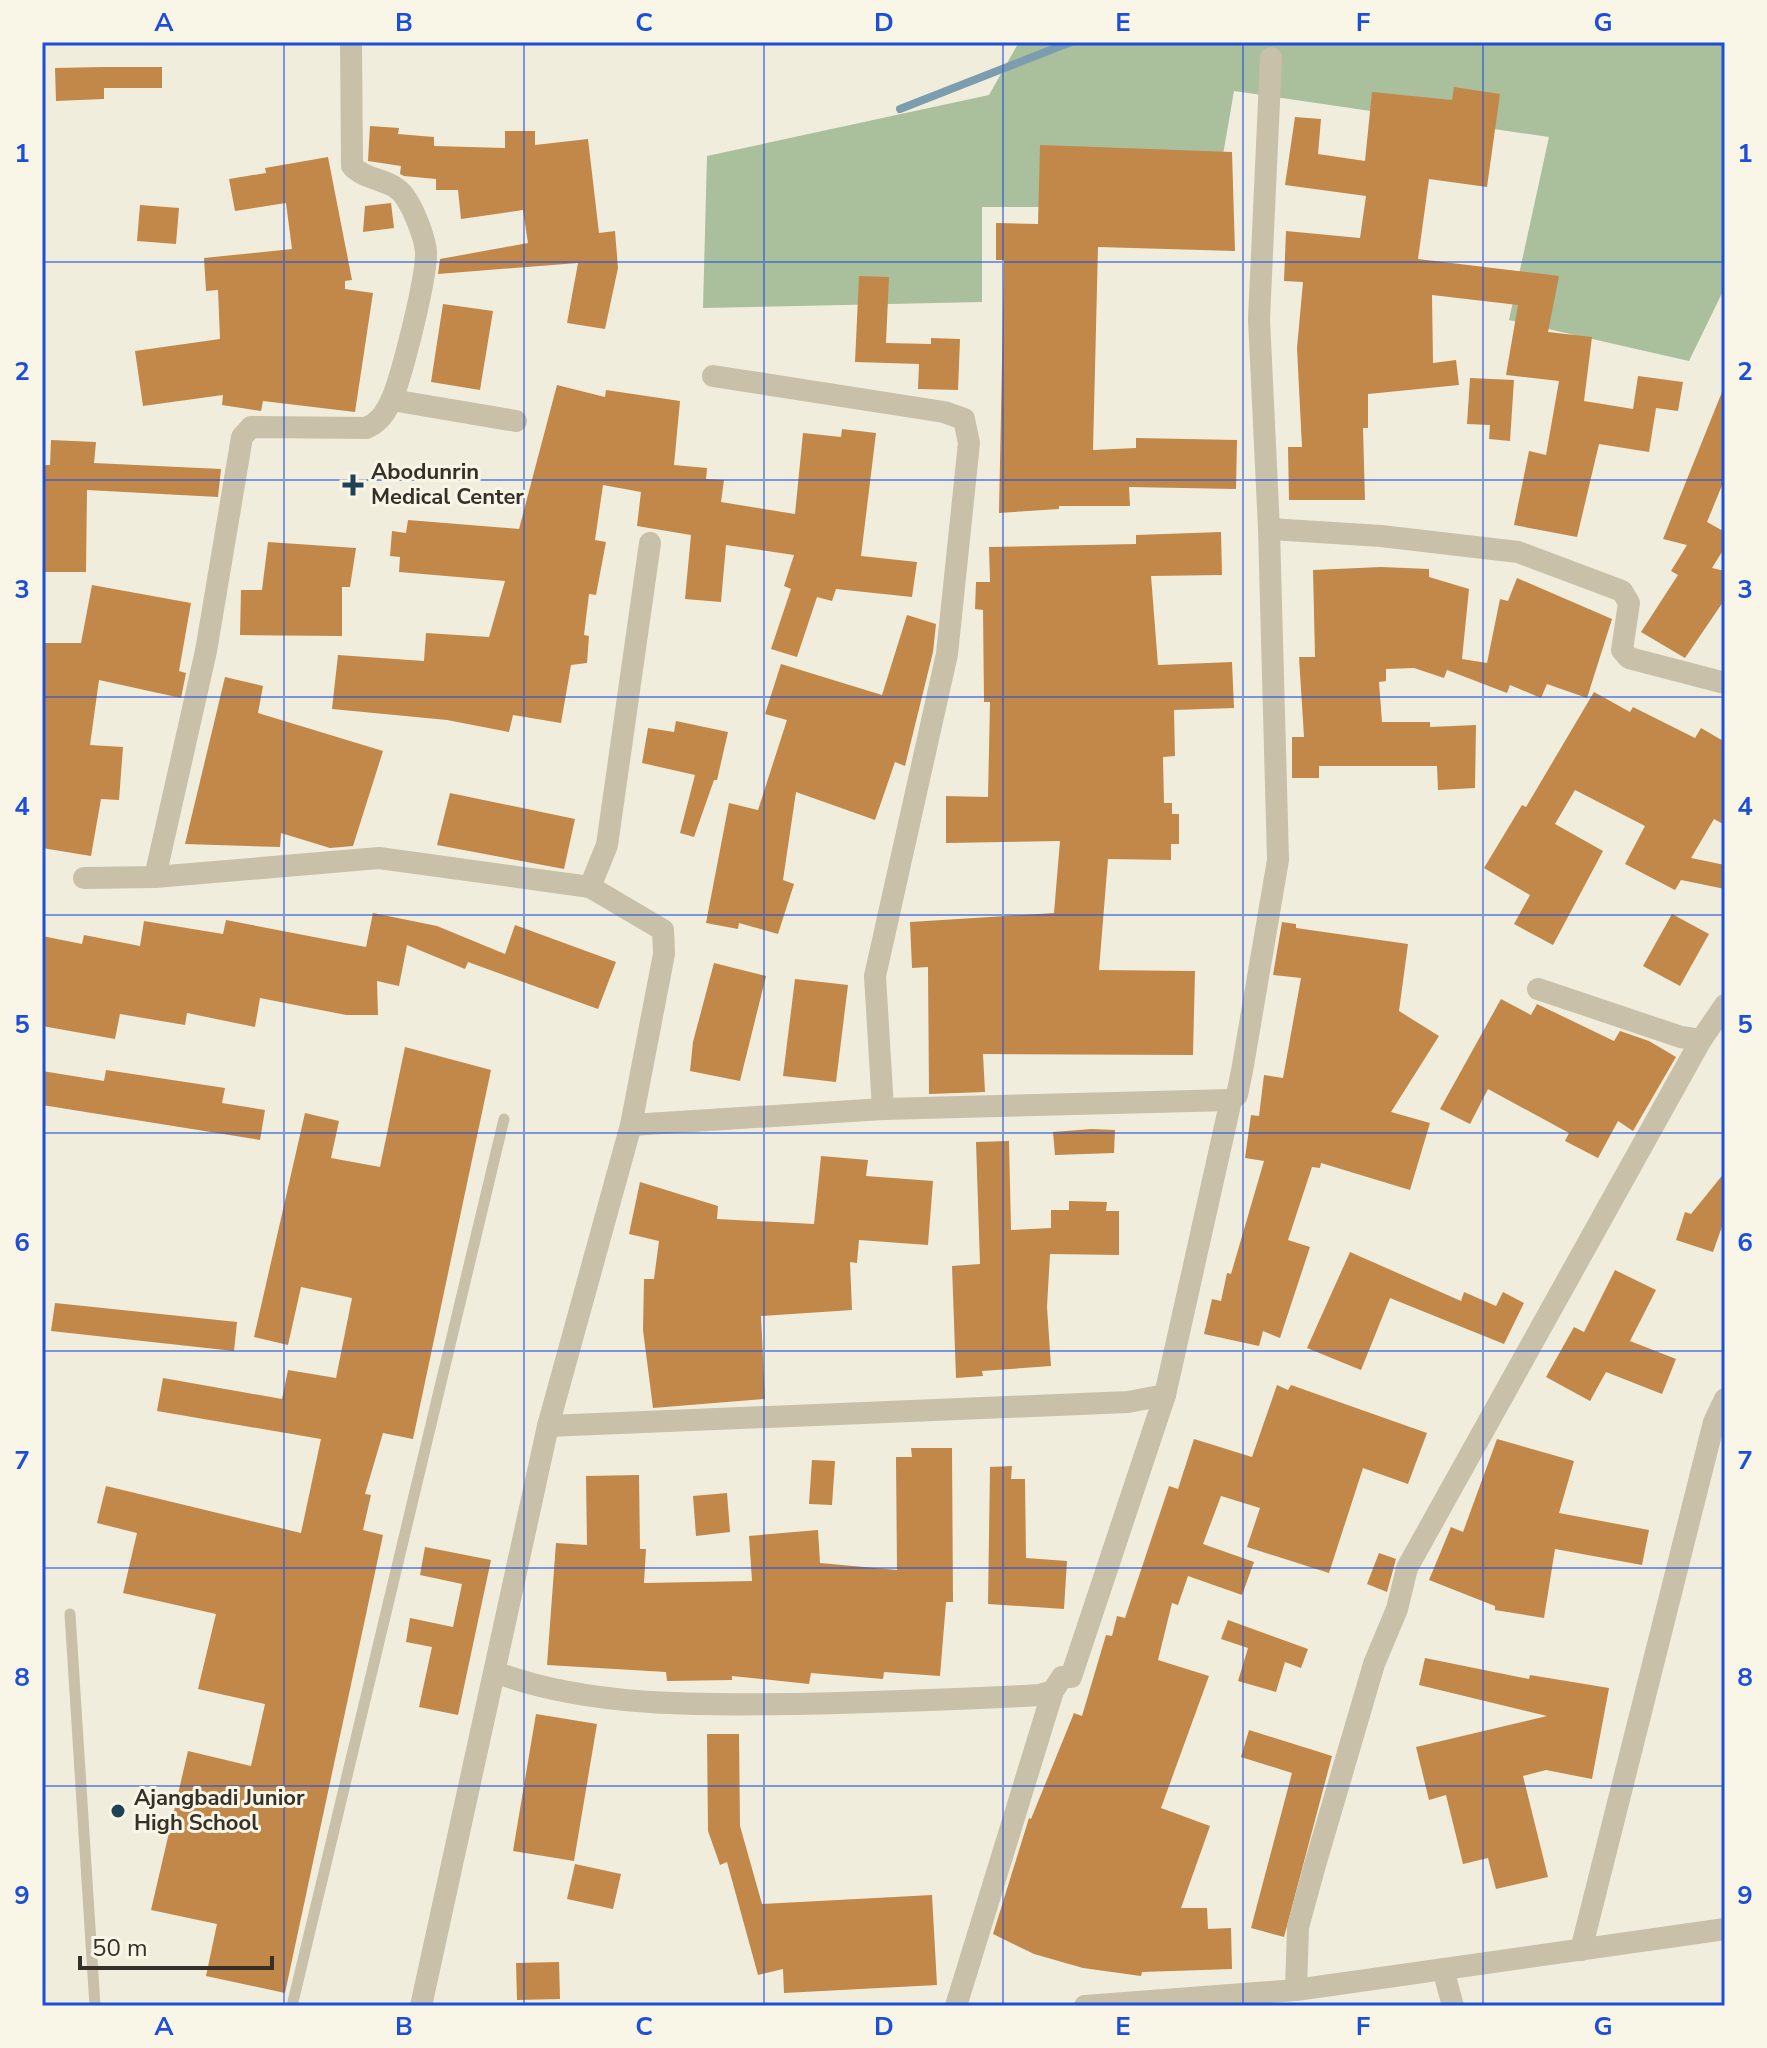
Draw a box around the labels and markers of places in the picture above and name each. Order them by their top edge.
place label: Abodunrin Medical Center [371,457,524,512]
marker: Abodunrin Medical Center [342,474,364,496]
place label: Ajangbadi Junior High School [134,1783,305,1838]
marker: Ajangbadi Junior High School [109,1802,127,1820]

